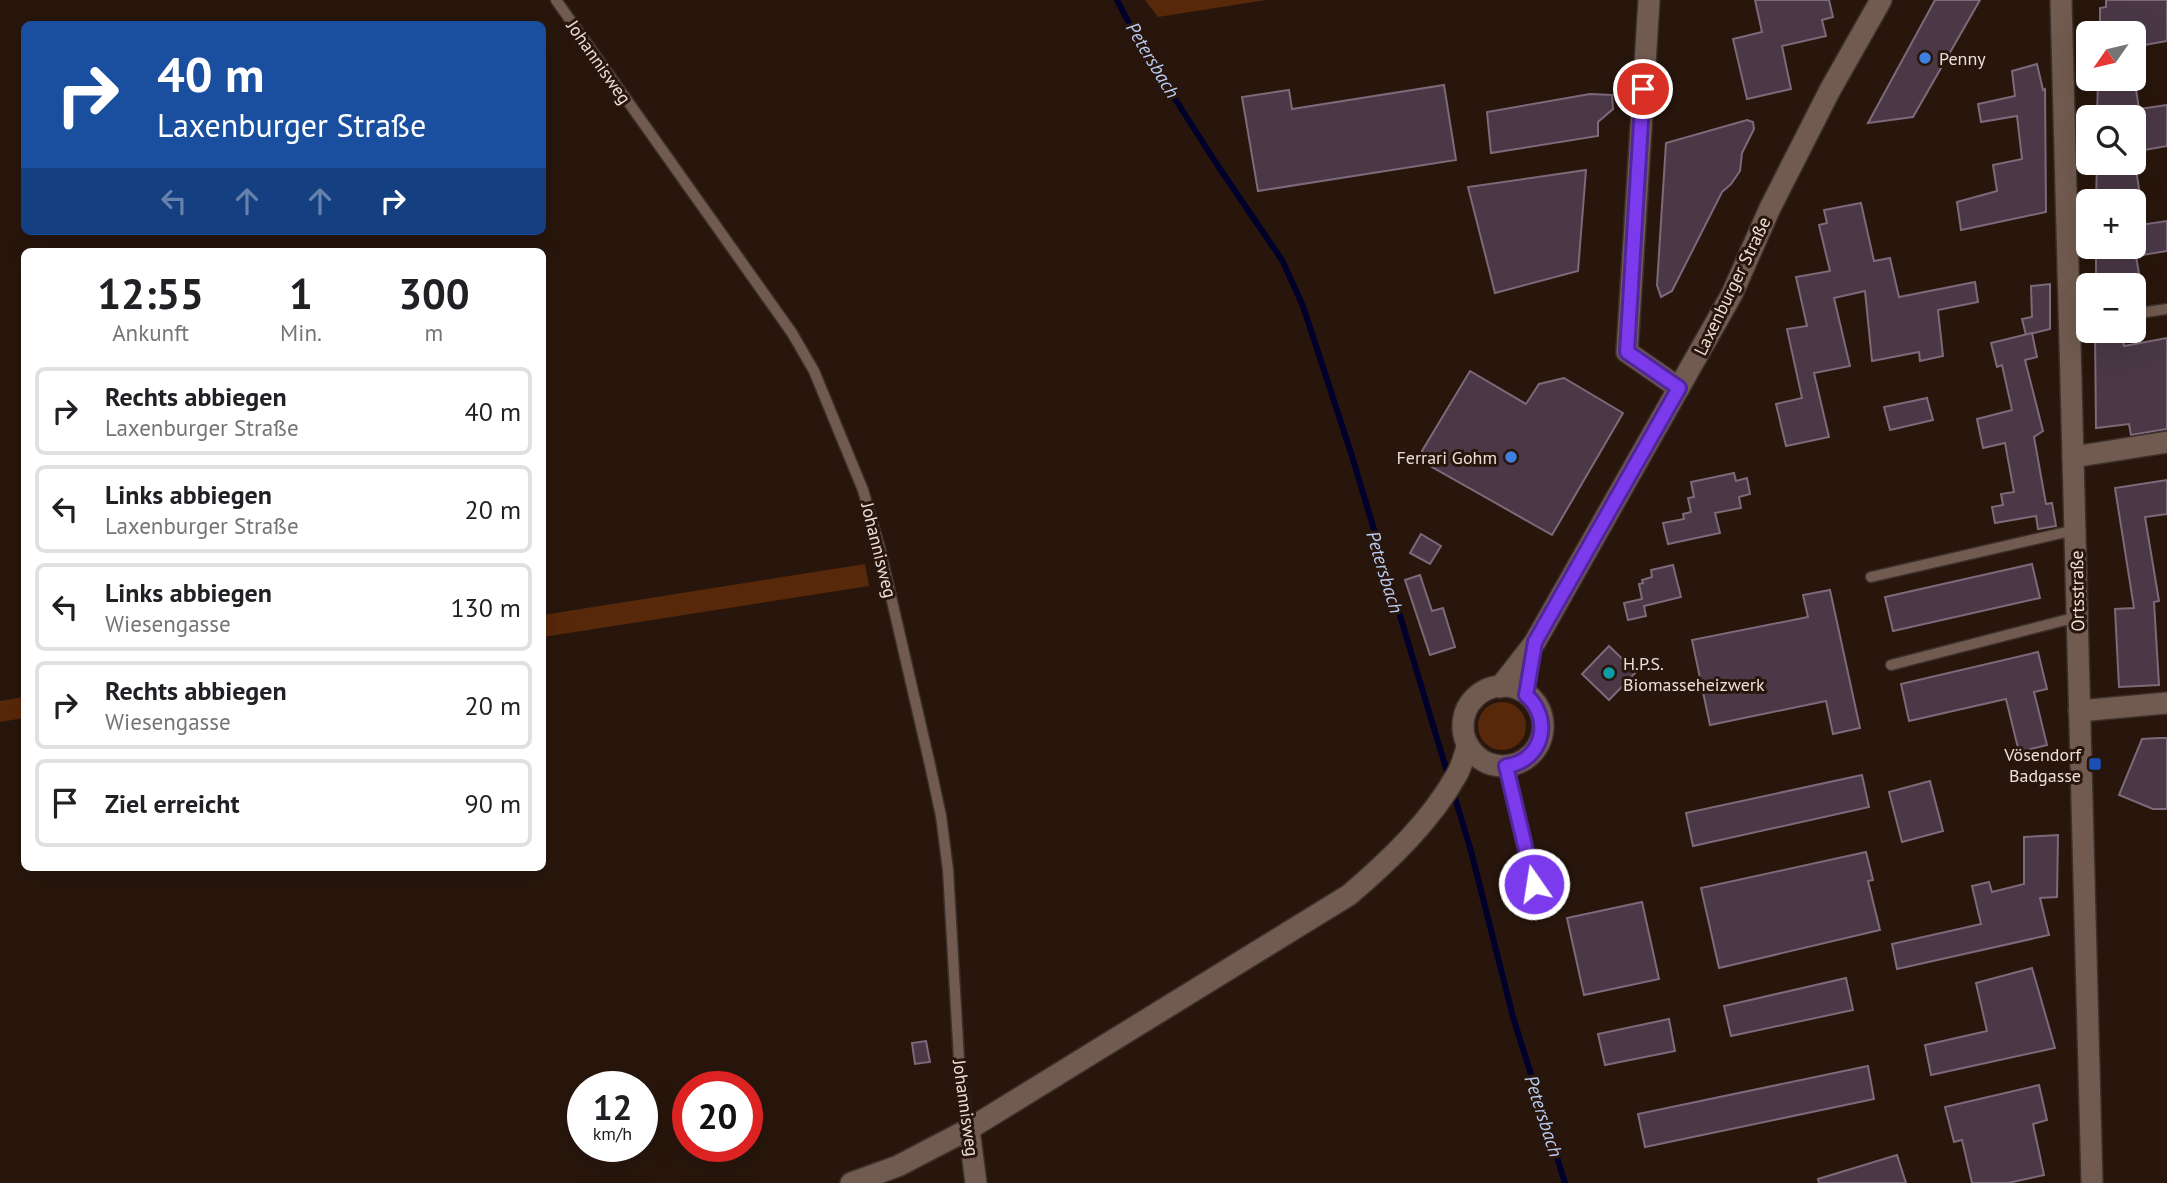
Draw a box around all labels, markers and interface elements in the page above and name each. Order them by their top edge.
street label: Johannisweg [561,15,636,108]
water label: Petersbach [1121,18,1185,102]
north arrow [2076,21,2146,91]
map controls [2076,21,2146,343]
text: 40 m [157,42,264,106]
place label: Penny [1939,47,1986,70]
icon: right [42,49,133,140]
marker: Penny [1917,50,1933,66]
pin [1613,59,1673,119]
icon: arrive [1624,70,1662,108]
text: Laxenburger Straße [157,104,426,146]
button: search [2076,105,2146,175]
icon: left [155,182,193,220]
icon: ahead [228,182,266,220]
icon: ahead [301,182,339,220]
icon: right [374,182,412,220]
button: + [2076,189,2146,259]
street label: Laxenburger Straße [1688,213,1776,359]
text: 12:55 [97,266,204,321]
text: 1 [289,266,313,321]
text: 300 [398,266,470,321]
button: − [2076,273,2146,343]
text: Ankunft [112,318,189,347]
text: Min. [280,318,322,347]
text: m [425,318,443,347]
text: Rechts abbiegen [105,380,287,413]
icon: right [46,392,84,430]
text: 40 m [465,395,521,428]
text: Laxenburger Straße [105,413,299,442]
place label: Ferrari Gohm [1397,446,1497,469]
marker: Ferrari Gohm [1503,449,1519,465]
text: Links abbiegen [105,478,272,511]
icon: left [46,490,84,528]
text: 20 m [465,493,521,526]
street label: Johannisweg [856,499,902,600]
text: Laxenburger Straße [105,511,299,540]
water label: Petersbach [1361,528,1409,616]
street label: Ortsstraße [2065,550,2089,632]
text: Links abbiegen [105,576,272,609]
icon: left [46,588,84,626]
text: 130 m [450,591,521,624]
text: Wiesengasse [105,609,231,638]
place label: H.P.S. Biomasseheizwerk [1623,652,1765,696]
marker: H.P.S. Biomasseheizwerk [1601,665,1617,681]
text: Rechts abbiegen [105,674,287,707]
icon: right [46,686,84,724]
text: 20 m [465,689,521,722]
text: Wiesengasse [105,707,231,736]
place label: Vösendorf Badgasse [2003,743,2082,787]
marker: Vösendorf Badgasse [2087,756,2103,772]
icon: arrive [46,784,84,822]
text: Ziel erreicht [105,787,240,820]
text: 90 m [465,787,521,820]
position arrow [1497,847,1571,921]
street label: Johannisweg [948,1057,984,1158]
speed limit sign: 20 [672,1071,763,1162]
water label: Petersbach [1520,1072,1568,1160]
text: 12 [593,1084,632,1130]
text: km/h [593,1122,632,1145]

